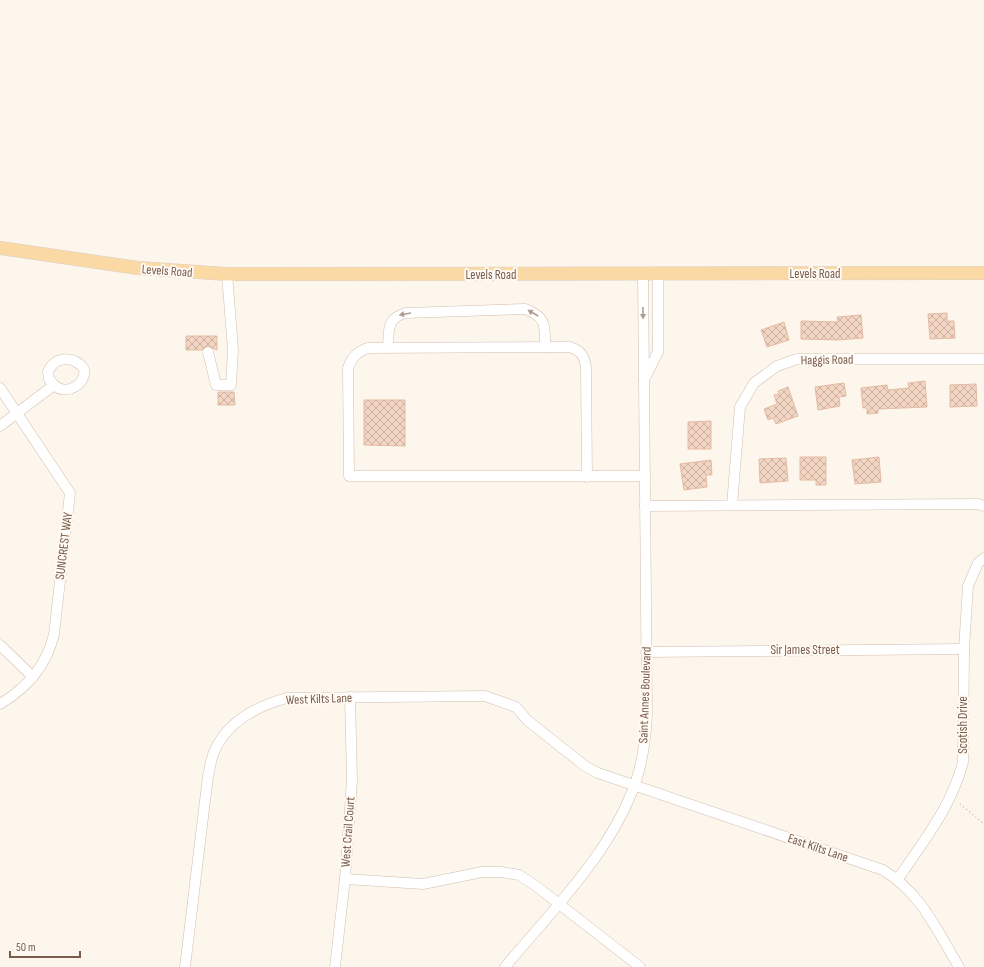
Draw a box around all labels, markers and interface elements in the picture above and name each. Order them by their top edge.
street label: Levels Road [141,261,193,281]
street label: Levels Road [790,266,840,282]
street label: Levels Road [466,267,516,283]
one-way arrow [640,307,646,320]
one-way arrow [527,310,539,317]
one-way arrow [399,311,411,317]
street label: Haggis Road [800,352,854,368]
street label: SUNCREST WAY [52,511,76,581]
street label: Sir James Street [770,642,840,658]
street label: Saint Annes Boulevard [635,646,655,744]
street label: West Kilts Lane [286,690,352,708]
street label: Scotish Drive [955,696,971,754]
street label: West Crail Court [338,796,358,868]
street label: East Kilts Lane [786,830,850,866]
scale bar [10,933,80,959]
text: 50 m [16,940,36,955]

